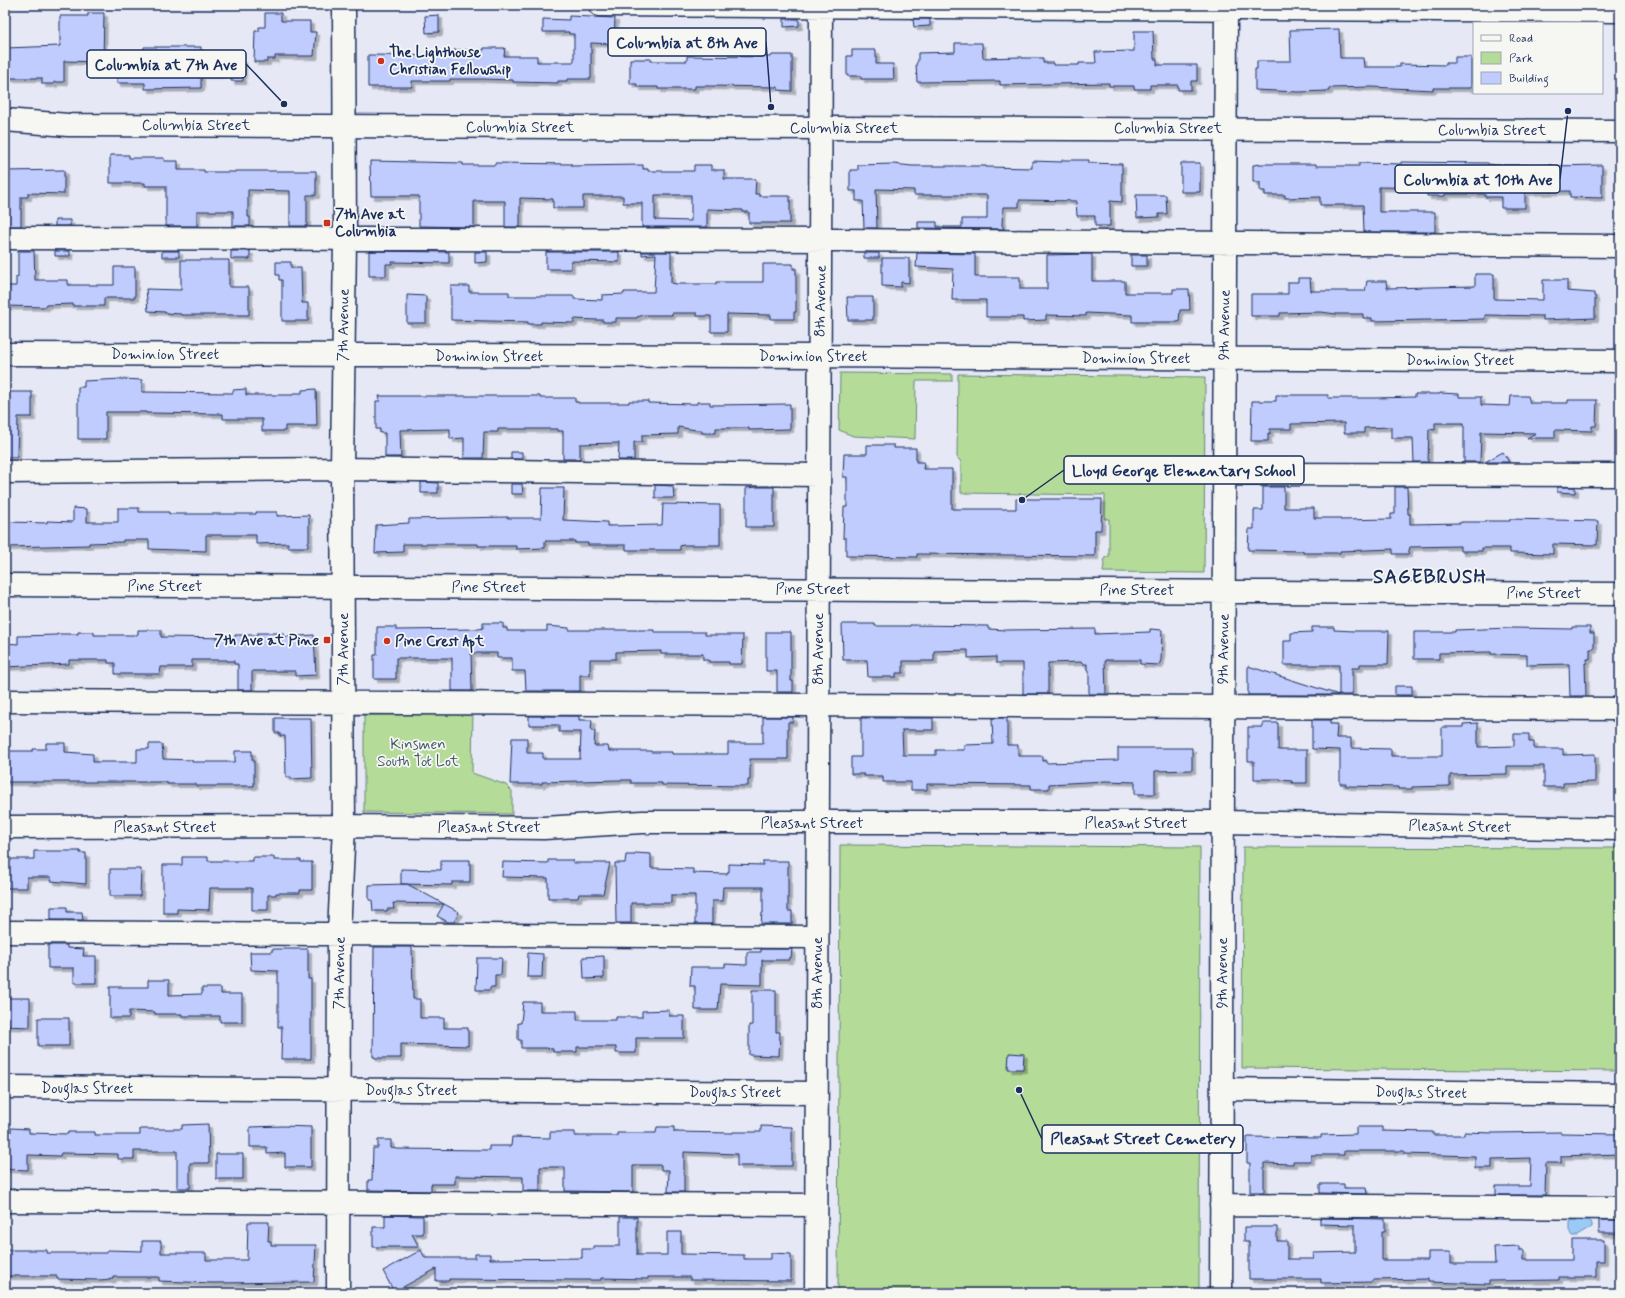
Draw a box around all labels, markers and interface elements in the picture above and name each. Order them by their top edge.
legend [1473,22,1603,94]
callout: Columbia at 8th Ave [608,28,766,56]
text: Road [1509,31,1533,47]
text: Columbia at 8th Ave [616,33,758,54]
place label: The Lighthouse Christian Fellowship [389,43,511,80]
callout: Columbia at 7th Ave [87,50,246,78]
text: Park [1509,51,1533,67]
text: Columbia at 7th Ave [95,55,237,76]
marker: The Lighthouse Christian Fellowship [376,56,386,66]
text: Building [1509,71,1549,88]
street label: Columbia Street [142,116,250,136]
street label: Columbia Street [466,118,574,138]
street label: Columbia Street [790,119,898,139]
street label: Columbia Street [1114,119,1222,139]
street label: Columbia Street [1438,121,1546,141]
callout: Columbia at 10th Ave [1395,165,1560,193]
text: Columbia at 10th Ave [1403,170,1553,191]
place label: 7th Ave at Columbia [335,205,406,242]
marker: 7th Ave at Columbia [322,218,332,228]
street label: 8th Avenue [810,265,832,337]
street label: 7th Avenue [333,288,355,362]
street label: 9th Avenue [1214,289,1236,361]
street label: Dominion Street [111,345,220,365]
street label: Dominion Street [435,347,544,367]
street label: Dominion Street [759,347,868,367]
street label: Dominion Street [1082,349,1191,369]
street label: Dominion Street [1406,351,1515,371]
callout: Lloyd George Elementary School [1064,456,1304,484]
text: Lloyd George Elementary School [1072,461,1296,483]
district label: SAGEBRUSH [1373,565,1487,590]
street label: Pine Street [128,577,202,597]
street label: Pine Street [452,578,526,598]
street label: Pine Street [776,580,850,600]
street label: Pine Street [1100,581,1174,601]
street label: Pine Street [1507,584,1581,604]
street label: 7th Avenue [334,613,354,685]
street label: 8th Avenue [809,613,829,685]
street label: 9th Avenue [1213,613,1235,685]
place label: 7th Ave at Pine [214,631,319,651]
place label: Pine Crest Apt [395,632,485,653]
marker: 7th Ave at Pine [322,635,332,645]
marker: Pine Crest Apt [382,636,392,646]
park label: Kinsmen South Tot Lot [377,735,459,772]
street label: Pleasant Street [760,814,864,834]
street label: Pleasant Street [1084,814,1188,834]
street label: Pleasant Street [1408,816,1512,838]
street label: Pleasant Street [113,818,217,838]
street label: Pleasant Street [437,818,541,838]
street label: 7th Avenue [329,936,351,1010]
street label: 8th Avenue [808,937,828,1009]
street label: 9th Avenue [1213,937,1233,1009]
street label: Douglas Street [41,1079,133,1100]
street label: Douglas Street [365,1081,457,1102]
street label: Douglas Street [1375,1082,1468,1105]
street label: Douglas Street [689,1083,781,1104]
callout: Pleasant Street Cemetery [1042,1125,1243,1153]
text: Pleasant Street Cemetery [1050,1129,1236,1150]

